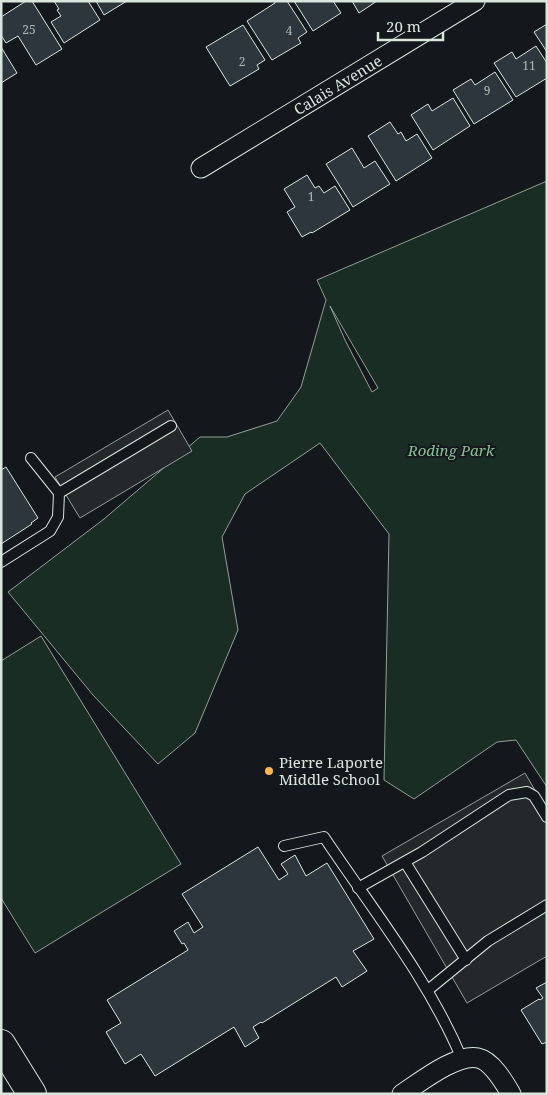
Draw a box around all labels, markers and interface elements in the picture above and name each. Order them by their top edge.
scale bar [378,10,443,42]
text: 20 m [386,16,421,36]
house number: 25 [22,21,36,38]
house number: 4 [286,22,293,39]
street label: Calais Avenue [290,50,385,119]
house number: 2 [239,53,245,70]
house number: 11 [522,57,536,74]
house number: 9 [484,82,490,99]
house number: 1 [308,188,314,205]
park label: Roding Park [407,440,495,460]
place label: Pierre Laporte Middle School [279,752,383,789]
marker: Pierre Laporte Middle School [263,765,275,777]

